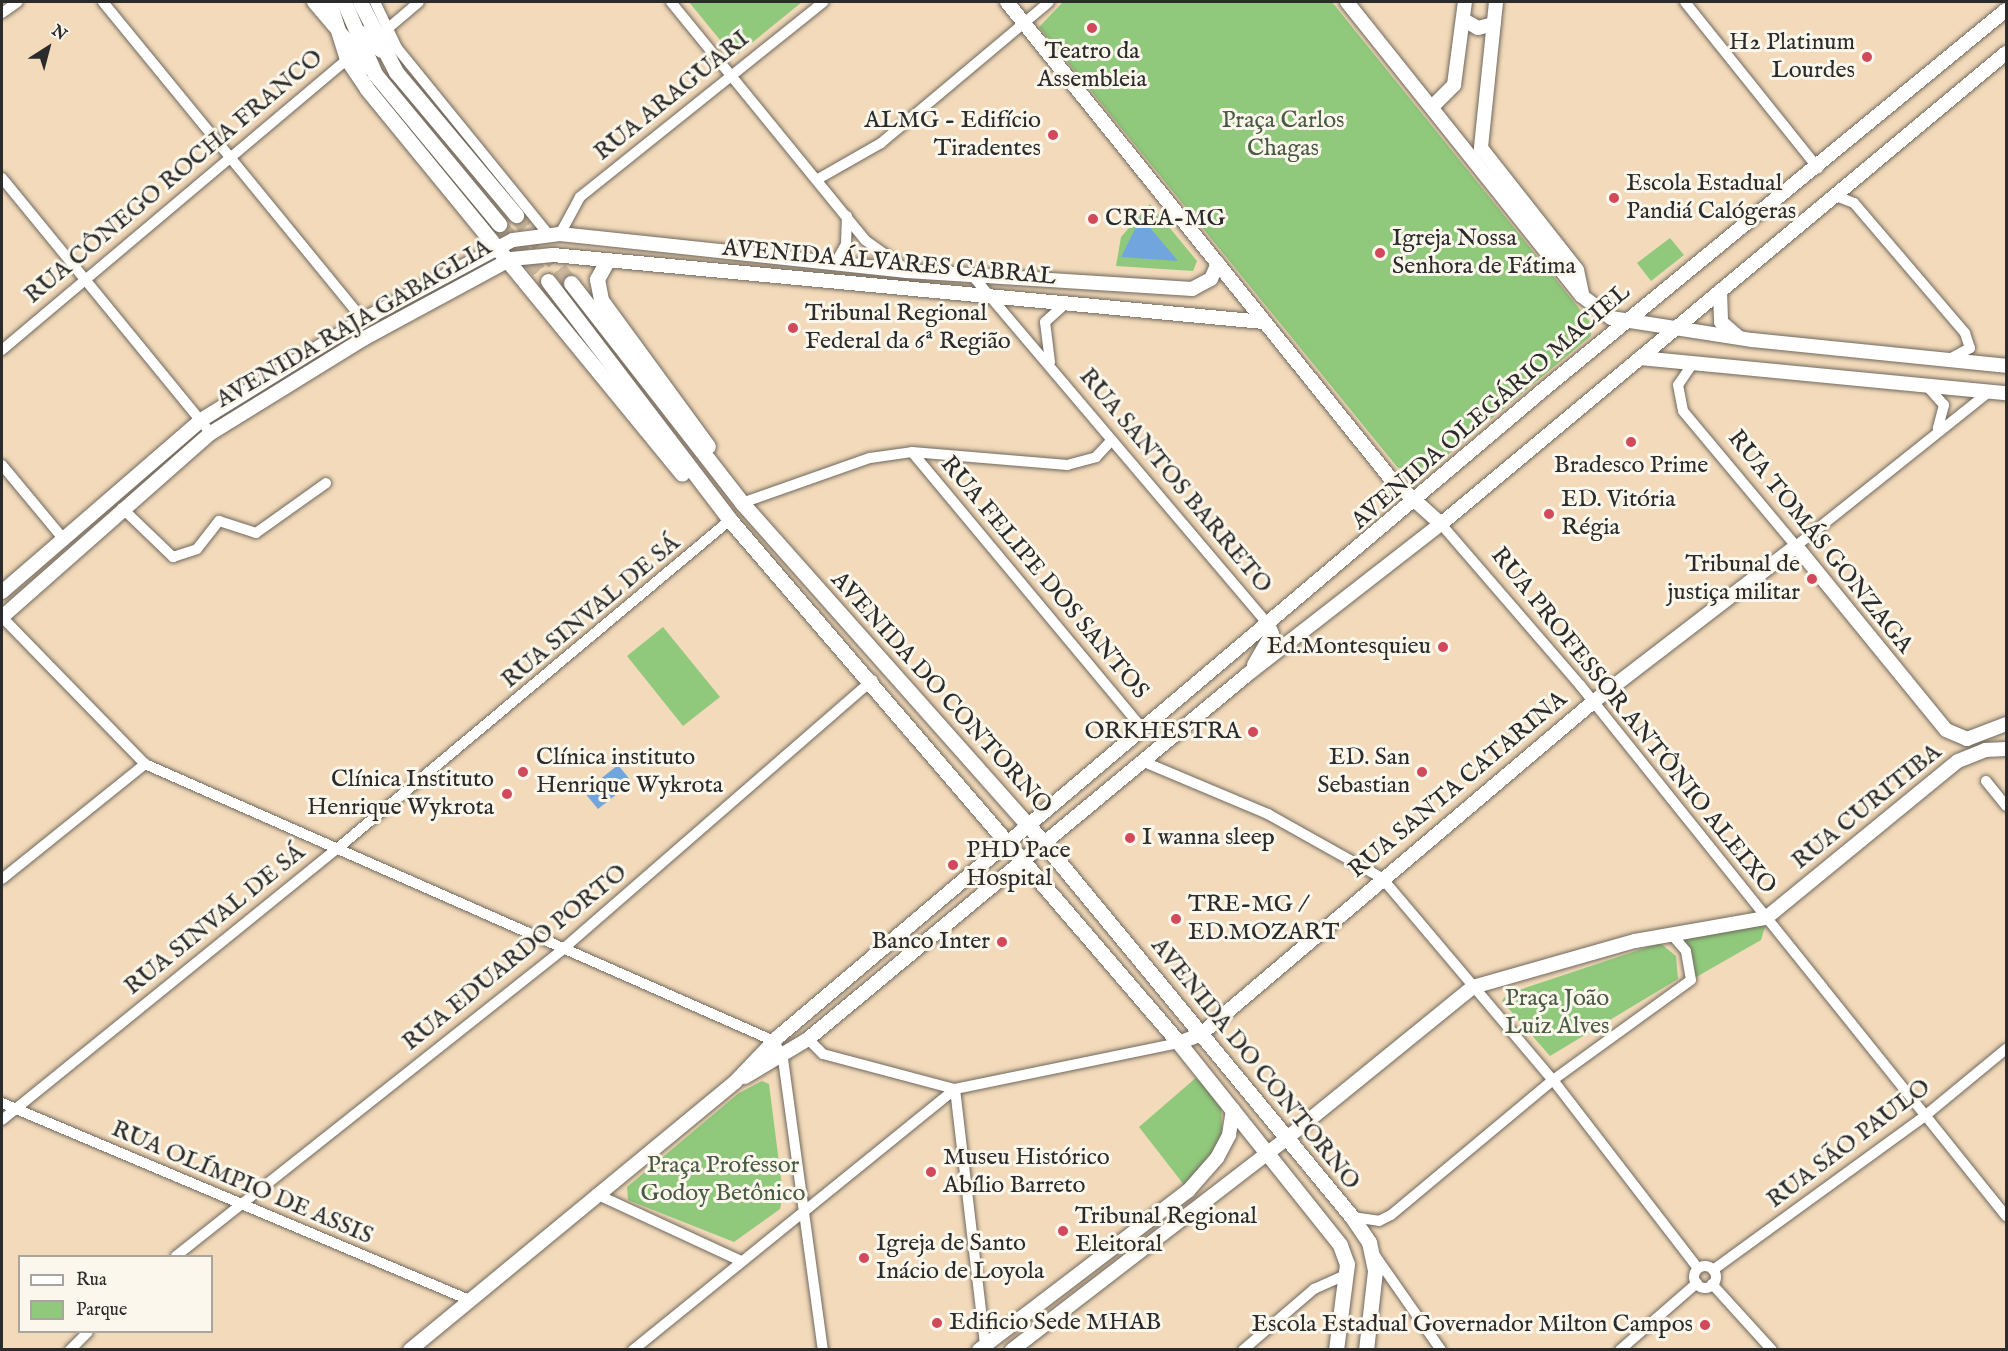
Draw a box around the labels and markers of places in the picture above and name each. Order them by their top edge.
marker: Teatro da Assembleia [1085,21,1099,35]
place label: H2 Platinum Lourdes [1729,29,1855,85]
place label: Teatro da Assembleia [1037,38,1147,94]
marker: H2 Platinum Lourdes [1860,50,1874,64]
place label: ALMG - Edifício Tiradentes [864,107,1041,163]
marker: ALMG - Edifício Tiradentes [1046,128,1060,142]
place label: Escola Estadual Pandiá Calógeras [1626,170,1796,226]
marker: Escola Estadual Pandiá Calógeras [1607,191,1621,205]
place label: CREA-MG [1105,205,1226,233]
marker: CREA-MG [1086,212,1100,226]
place label: Igreja Nossa Senhora de Fátima [1392,225,1576,281]
marker: Igreja Nossa Senhora de Fátima [1373,246,1387,260]
place label: Tribunal Regional Federal da 6ª Região [805,300,1011,356]
marker: Tribunal Regional Federal da 6ª Região [786,321,800,335]
marker: Bradesco Prime [1624,435,1638,449]
place label: Bradesco Prime [1554,452,1708,480]
place label: ED. Vitória Régia [1561,486,1676,542]
marker: ED. Vitória Régia [1542,507,1556,521]
place label: Tribunal de justiça militar [1668,551,1800,607]
marker: Tribunal de justiça militar [1805,572,1819,586]
place label: Ed.Montesquieu [1266,633,1431,661]
marker: Ed.Montesquieu [1436,640,1450,654]
place label: ORKHESTRA [1085,718,1241,746]
marker: ORKHESTRA [1246,725,1260,739]
place label: Clínica instituto Henrique Wykrota [536,744,723,800]
place label: ED. San Sebastian [1317,744,1410,800]
marker: Clínica instituto Henrique Wykrota [514,763,532,781]
marker: ED. San Sebastian [1415,765,1429,779]
place label: Clínica Instituto Henrique Wykrota [307,766,494,822]
marker: Clínica Instituto Henrique Wykrota [498,785,516,803]
place label: I wanna sleep [1142,824,1275,852]
marker: I wanna sleep [1123,831,1137,845]
place label: PHD Pace Hospital [966,837,1070,893]
marker: PHD Pace Hospital [944,856,962,874]
place label: TRE-MG / ED.MOZART [1188,891,1339,947]
marker: TRE-MG / ED.MOZART [1169,912,1183,926]
place label: Banco Inter [871,928,990,956]
marker: Banco Inter [995,935,1009,949]
place label: Museu Histórico Abílio Barreto [943,1144,1110,1200]
marker: Museu Histórico Abílio Barreto [924,1165,938,1179]
place label: Tribunal Regional Eleitoral [1075,1203,1257,1259]
marker: Tribunal Regional Eleitoral [1056,1224,1070,1238]
place label: Igreja de Santo Inácio de Loyola [876,1230,1044,1286]
marker: Igreja de Santo Inácio de Loyola [857,1251,871,1265]
place label: Edificio Sede MHAB [949,1309,1161,1337]
place label: Escola Estadual Governador Milton Campos [1251,1311,1693,1339]
marker: Edificio Sede MHAB [930,1316,944,1330]
marker: Escola Estadual Governador Milton Campos [1698,1318,1712,1332]

